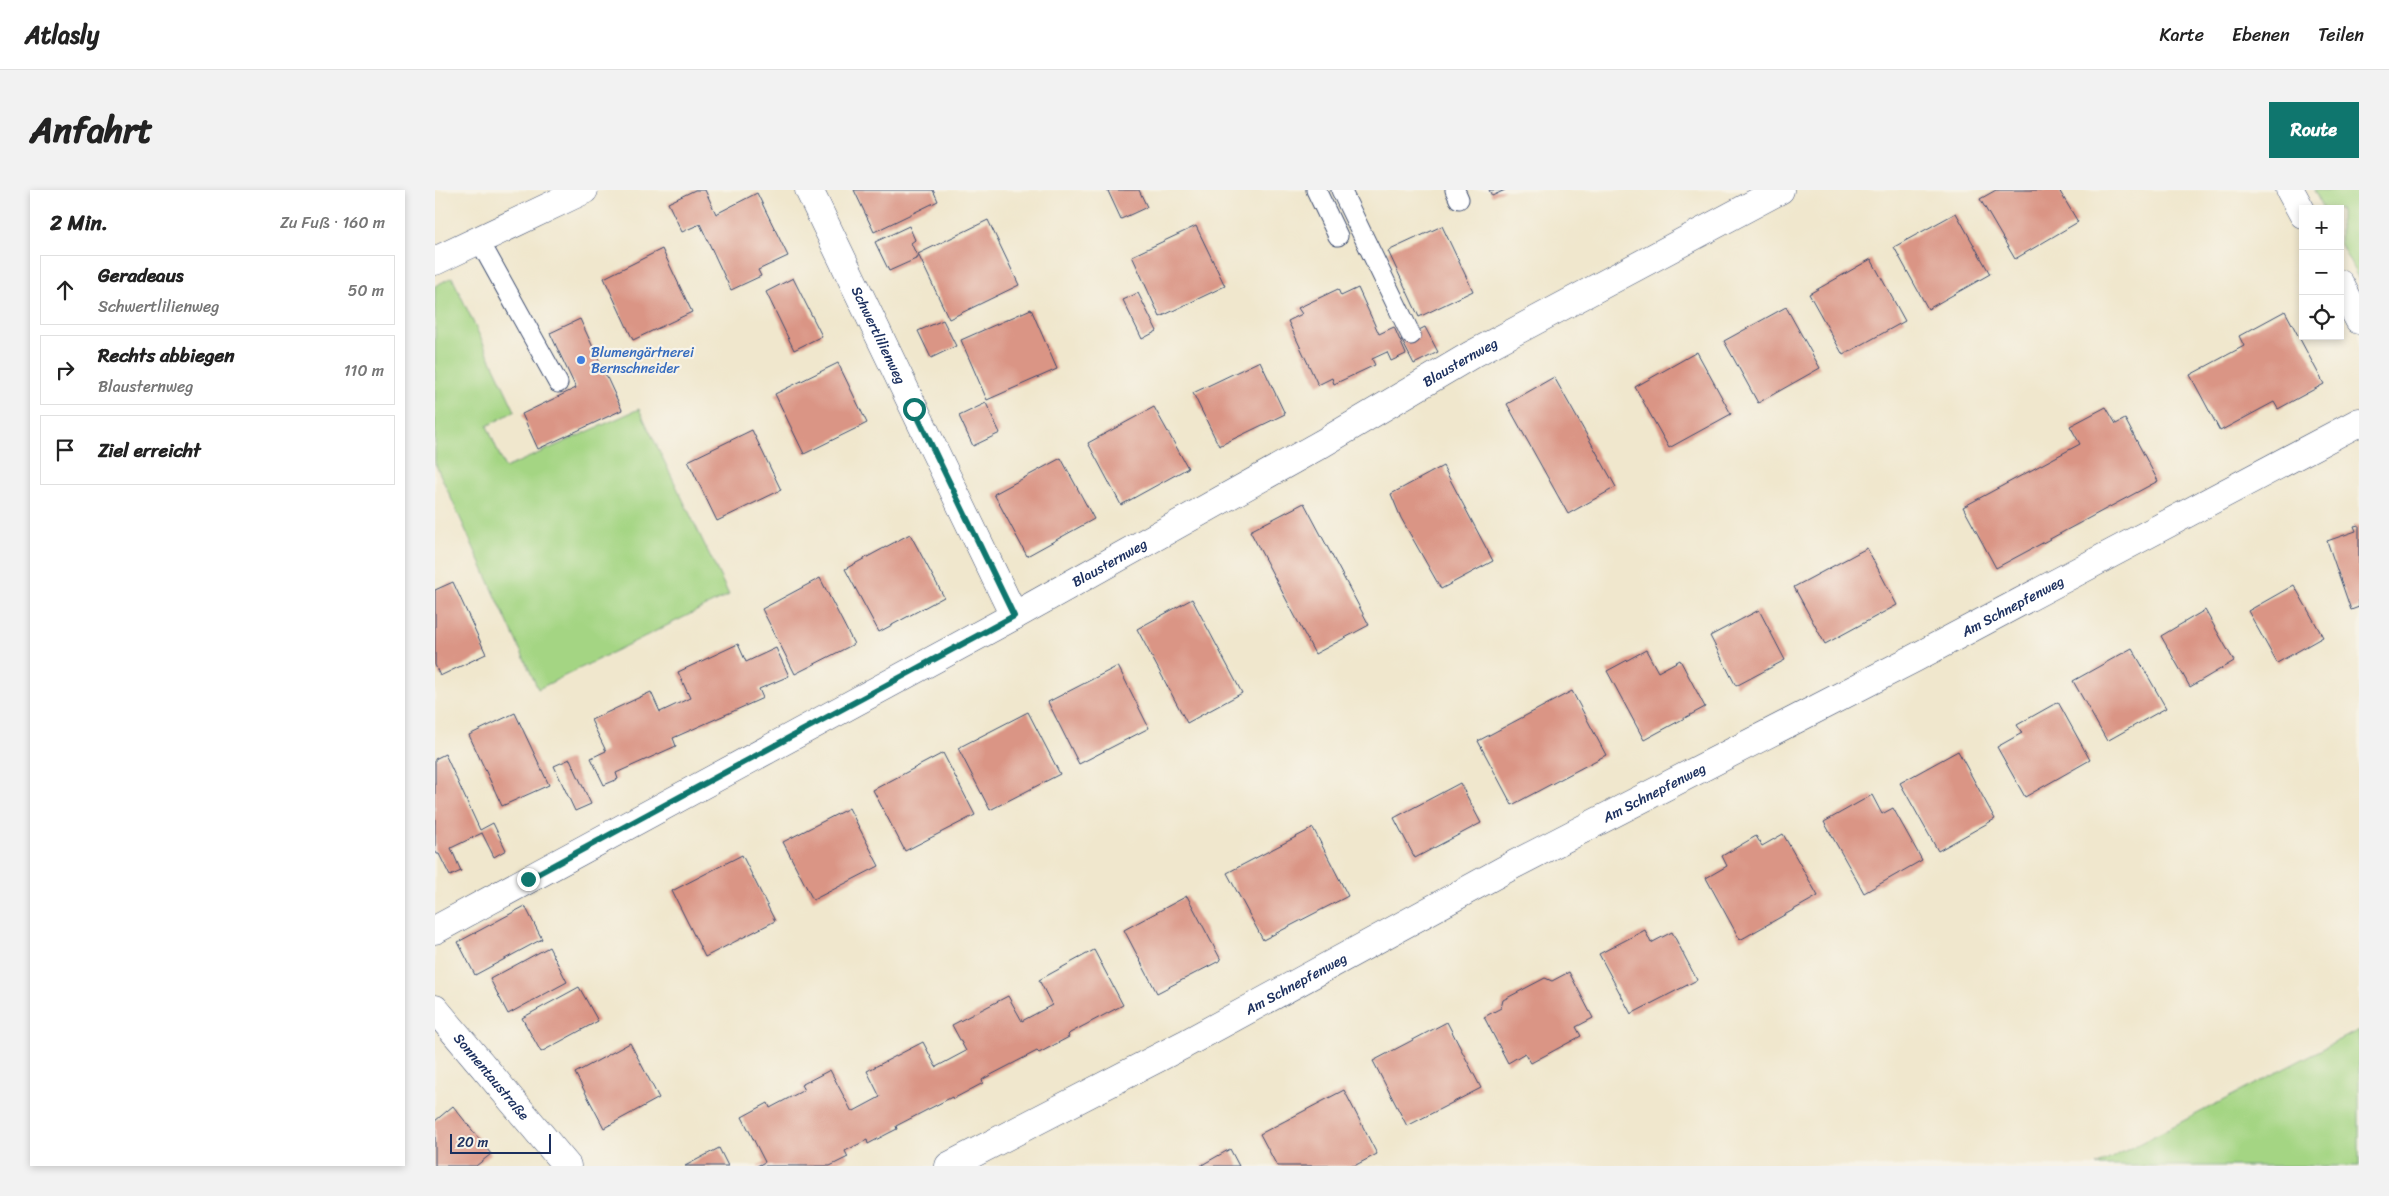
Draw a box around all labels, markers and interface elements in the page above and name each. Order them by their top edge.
text: Atlasly [25,14,99,56]
text: Karte [2160,19,2204,51]
text: Ebenen [2232,19,2290,51]
text: Teilen [2318,19,2364,51]
text: Anfahrt [30,99,153,161]
button: Route [2269,102,2359,158]
text: 2 Min. [50,204,108,242]
map controls [2299,205,2344,340]
button: + [2299,205,2344,250]
text: Zu Fuß · 160 m [280,208,385,237]
button: − [2299,250,2344,295]
text: Geradeaus [98,259,184,292]
icon: ahead [51,276,79,304]
text: 50 m [348,276,384,305]
street label: Schwertlilienweg [844,282,913,388]
text: Schwertlilienweg [98,292,219,321]
button: locate [2299,295,2344,340]
street label: Blausternweg [1418,330,1502,394]
text: Rechts abbiegen [98,339,235,372]
place label: Blumengärtnerei Bernschneider [591,340,695,381]
marker: Blumengärtnerei Bernschneider [575,354,587,366]
icon: right [51,356,79,384]
text: 110 m [344,356,384,385]
text: Blausternweg [98,372,193,401]
route start [903,398,926,421]
text: Ziel erreicht [98,434,201,467]
icon: arrive [51,436,79,464]
street label: Blausternweg [1067,531,1152,594]
street label: Am Schnepfenweg [1956,568,2068,644]
street label: Am Schnepfenweg [1597,755,1710,830]
route end [517,868,540,891]
street label: Am Schnepfenweg [1239,945,1352,1022]
street label: Sonnentaustraße [447,1027,536,1126]
text: 20 m [457,1130,488,1155]
scale bar [450,1131,551,1154]

